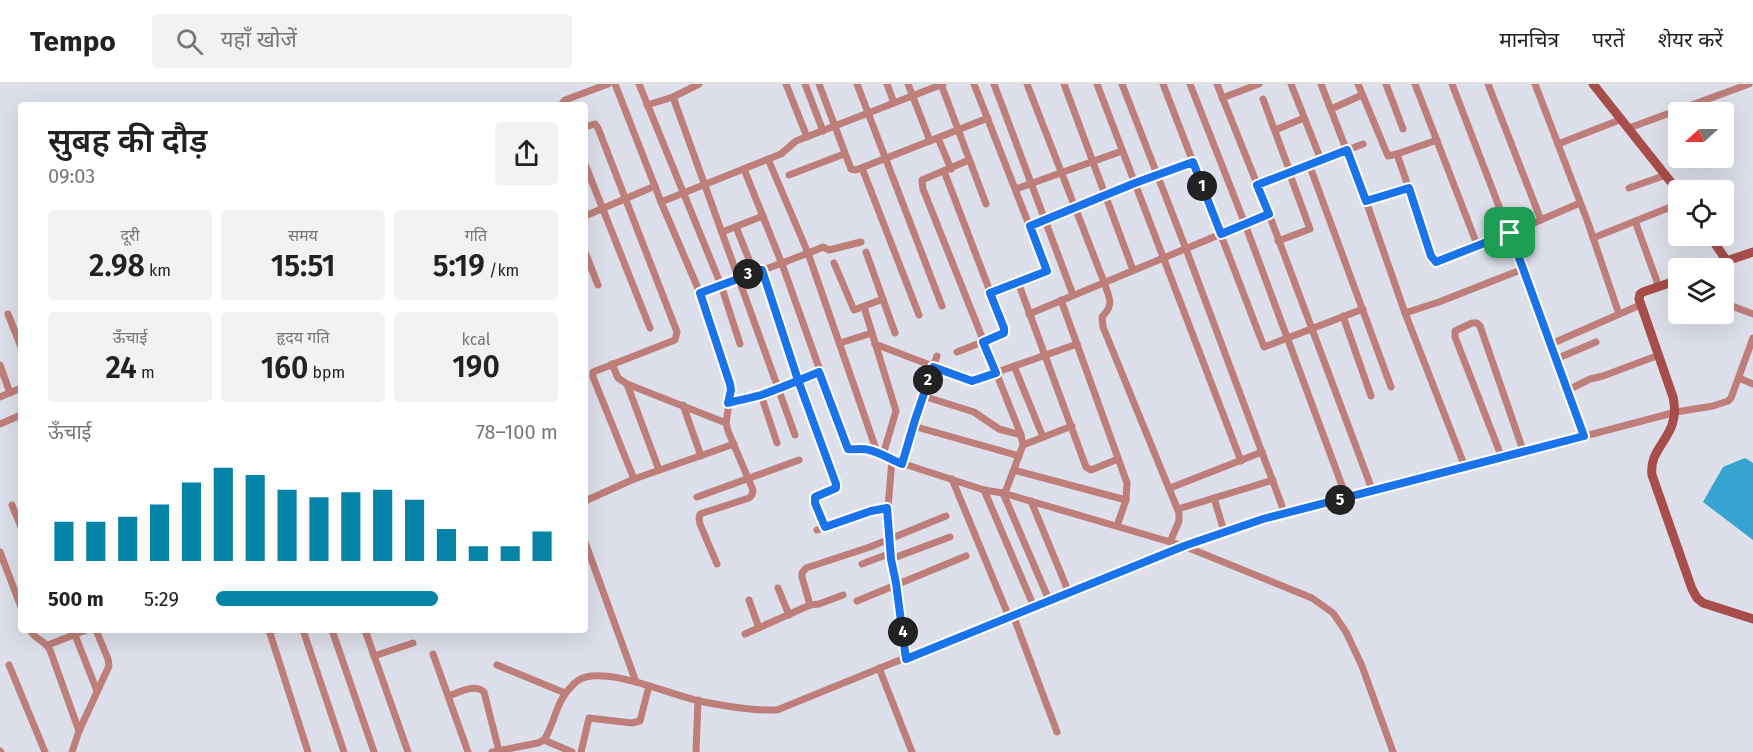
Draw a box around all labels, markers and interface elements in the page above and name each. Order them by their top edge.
search box [152,14,572,68]
text: Tempo [30,25,116,58]
icon: search [173,25,206,58]
text: यहाँ खोजें [221,26,297,53]
text: मानचित्र [1499,27,1559,53]
text: परतें [1592,27,1625,53]
text: शेयर करें [1658,27,1723,53]
north arrow [1668,102,1734,168]
map controls [1668,102,1734,324]
text: सुबह की दौड़ [48,121,207,161]
button: share [495,122,558,185]
text: 09:03 [48,164,95,188]
pin: 1 [1187,171,1217,201]
text: 1 [1198,176,1206,195]
button: locate [1668,180,1734,246]
pin [1484,207,1535,258]
icon: arrive [1493,216,1526,249]
text: दूरी [120,226,140,245]
text: समय [288,226,318,245]
text: गति [465,226,487,245]
text: 2.98 [89,248,145,284]
text: 15:51 [271,248,335,284]
text: 5:19 [433,248,485,284]
button: layers [1668,258,1734,324]
pin: 3 [733,259,763,289]
text: km [145,261,171,280]
text: /km [485,261,519,280]
text: 3 [744,264,752,283]
text: ऊँचाई [113,328,147,347]
text: हृदय गति [276,328,330,347]
text: kcal [462,330,490,349]
text: 190 [452,349,500,385]
text: 24 [105,350,137,386]
text: 160 [261,350,308,386]
text: m [137,363,155,382]
text: bpm [308,363,345,382]
pin: 2 [913,365,943,395]
text: 2 [924,370,932,389]
text: ऊँचाई [48,420,91,444]
text: 78–100 m [476,420,558,444]
pin: 5 [1325,485,1355,515]
text: 5 [1336,490,1344,509]
text: 500 m [48,587,104,611]
text: 5:29 [144,587,179,611]
pin: 4 [888,617,918,647]
text: 4 [898,622,908,641]

